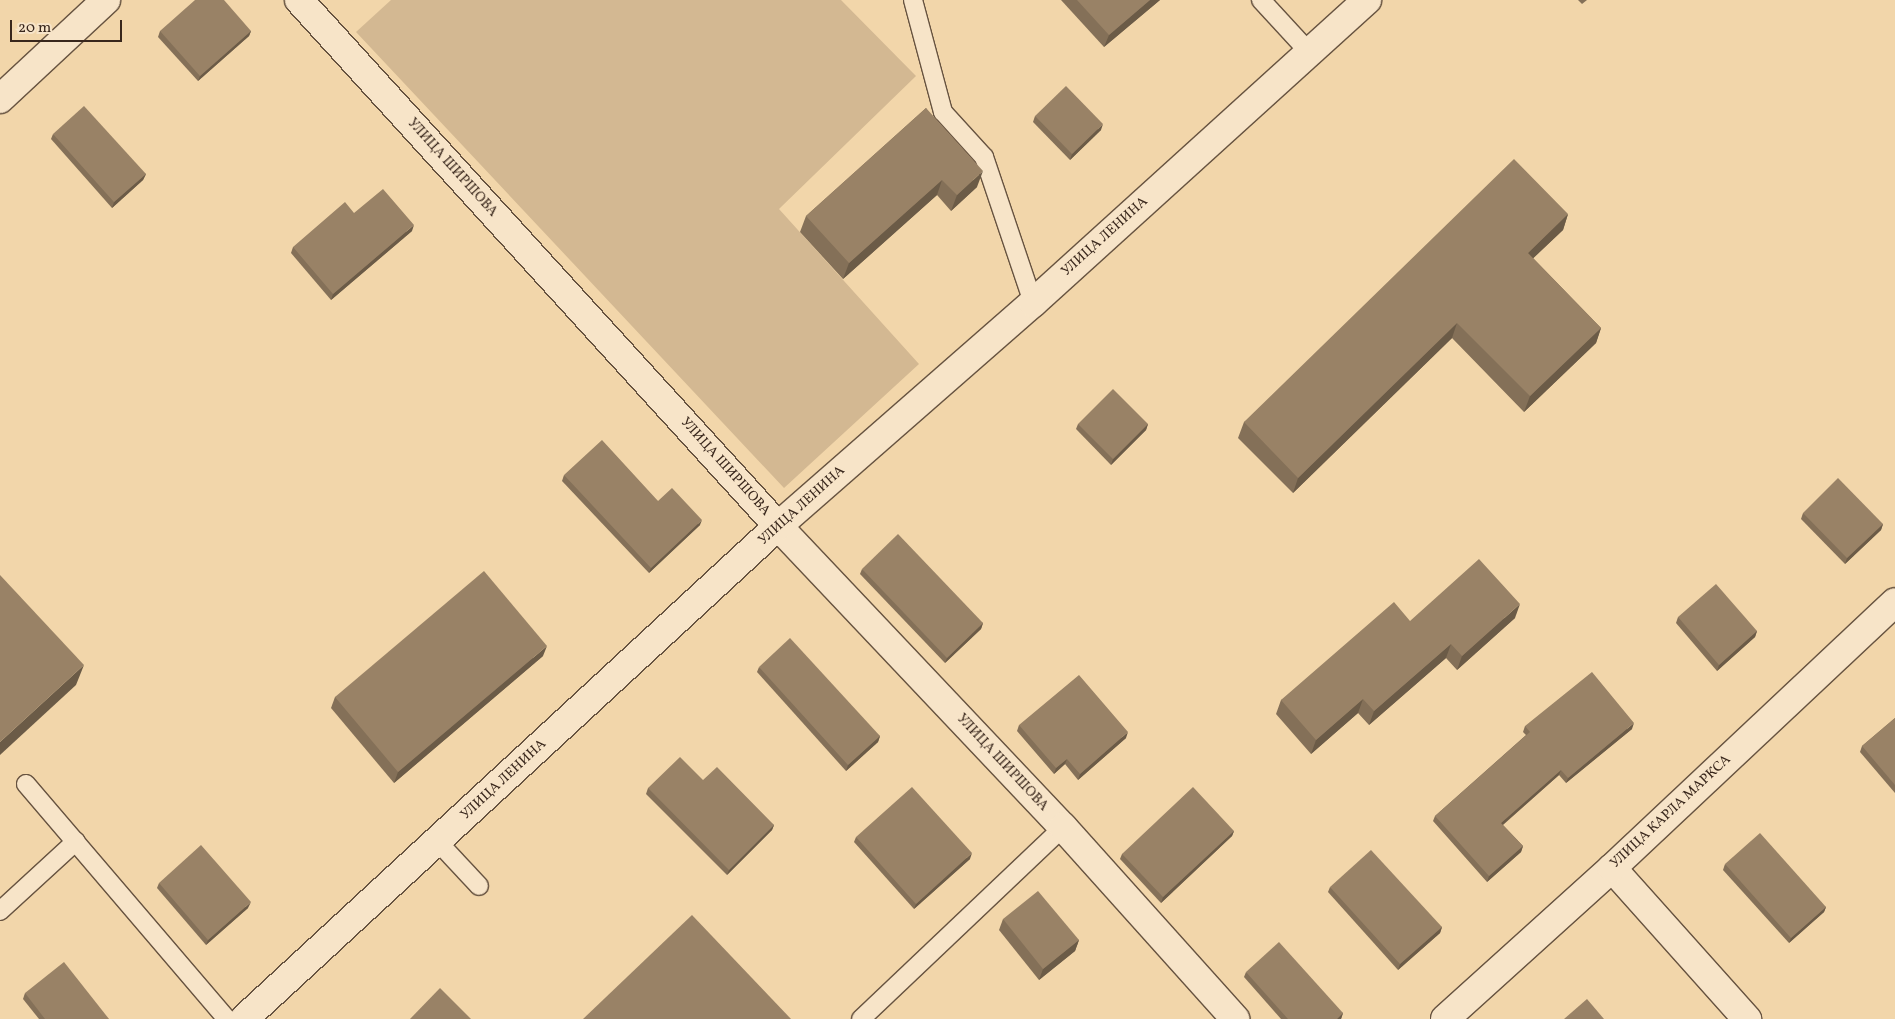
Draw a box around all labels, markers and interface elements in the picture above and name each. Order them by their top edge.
scale bar [12,10,125,42]
text: 20 m [18,18,51,39]
street label: УЛИЦА ШИРШОВА [403,115,501,221]
street label: УЛИЦА ЛЕНИНА [1058,194,1152,280]
street label: УЛИЦА ШИРШОВА [676,414,774,520]
street label: УЛИЦА ЛЕНИНА [755,463,849,549]
street label: УЛИЦА ШИРШОВА [953,711,1051,815]
street label: УЛИЦА ЛЕНИНА [458,736,550,824]
street label: УЛИЦА КАРЛА МАРКСА [1607,752,1735,872]

